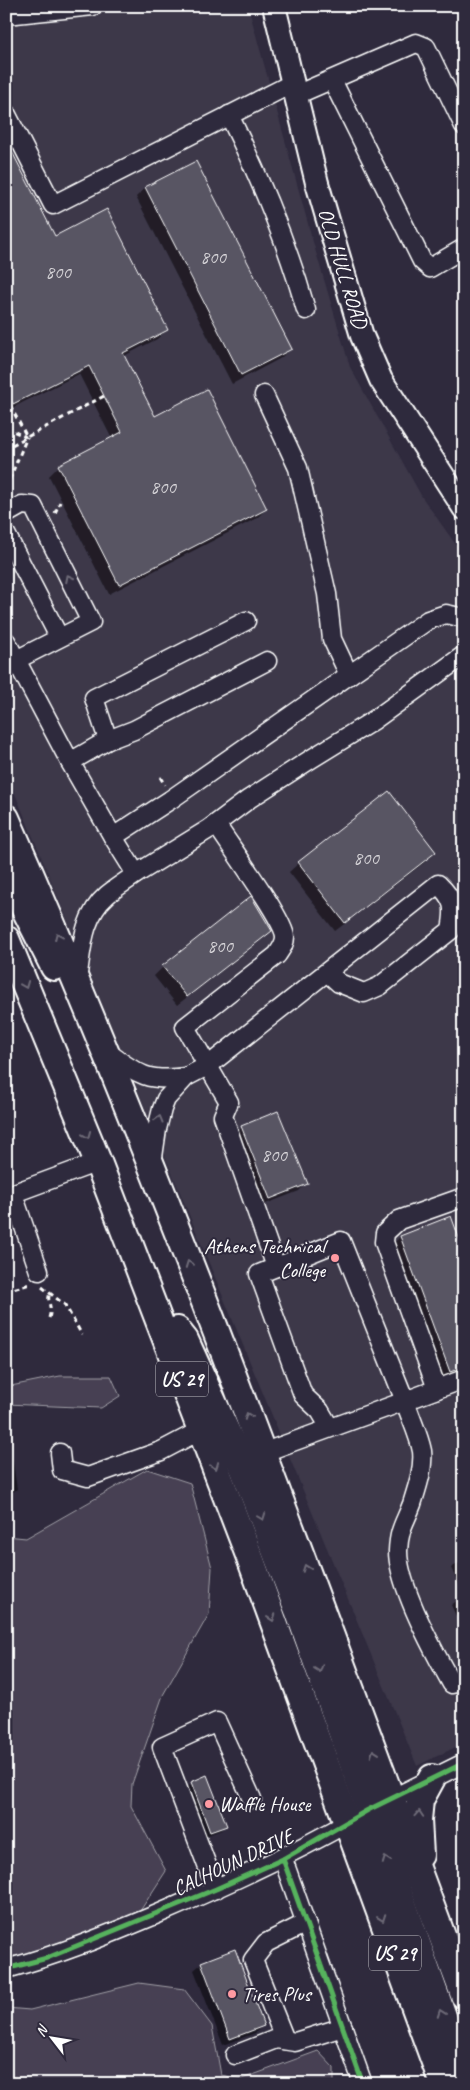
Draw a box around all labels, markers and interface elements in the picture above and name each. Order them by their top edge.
street label: OLD HULL ROAD [312,205,374,333]
house number: 800 [200,245,227,269]
house number: 800 [45,260,72,284]
house number: 800 [150,475,177,499]
one-way arrow [65,574,75,583]
house number: 800 [353,846,380,870]
one-way arrow [54,932,64,940]
house number: 800 [207,934,234,958]
one-way arrow [19,980,29,988]
one-way arrow [154,1115,164,1123]
one-way arrow [81,1130,91,1139]
house number: 800 [261,1143,288,1167]
place label: Athens Technical College [204,1233,328,1283]
marker: Athens Technical College [329,1252,341,1264]
one-way arrow [185,1260,196,1269]
road number: US 29 [156,1362,208,1396]
one-way arrow [244,1412,254,1421]
one-way arrow [209,1461,219,1470]
one-way arrow [256,1512,266,1521]
one-way arrow [302,1564,312,1572]
one-way arrow [266,1613,276,1622]
one-way arrow [313,1664,323,1673]
one-way arrow [370,1749,380,1758]
place label: Waffle House [219,1791,311,1817]
marker: Waffle House [203,1798,215,1810]
one-way arrow [413,1810,424,1818]
street label: CALHOUN DRIVE [168,1822,300,1901]
one-way arrow [382,1856,392,1864]
one-way arrow [376,1913,386,1921]
road number: US 29 [369,1936,421,1970]
place label: Tires Plus [242,1981,312,2007]
marker: Tires Plus [226,1988,238,2000]
one-way arrow [437,2009,447,2017]
north arrow [28,2012,78,2062]
text: N [32,2021,52,2040]

